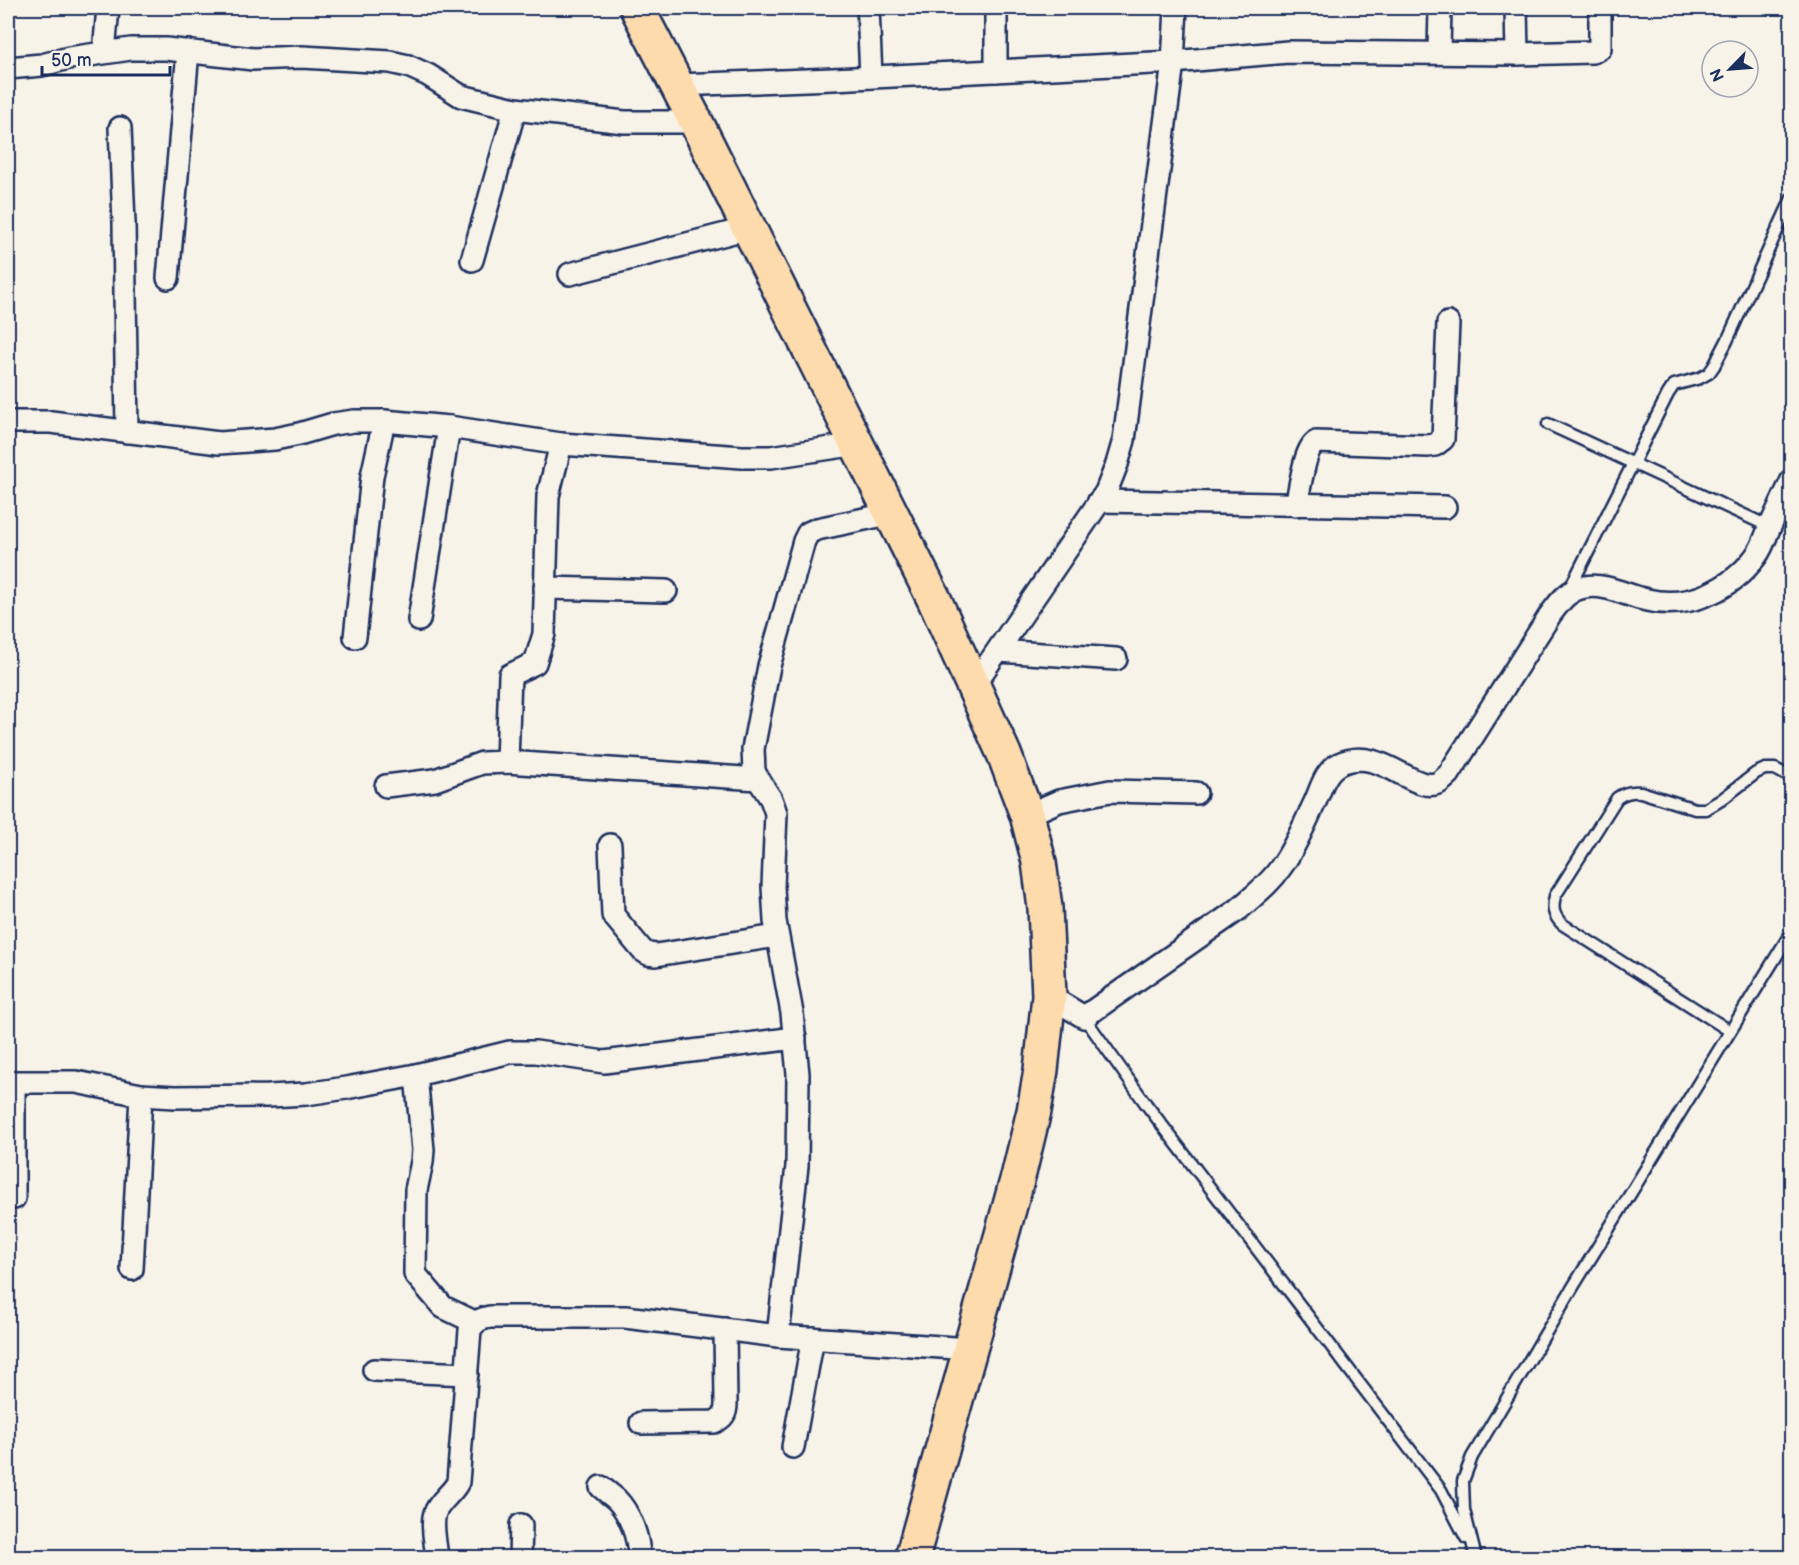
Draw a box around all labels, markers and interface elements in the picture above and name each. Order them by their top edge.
scale bar [42,39,170,77]
north arrow [1700,39,1760,99]
text: 50 m [51,50,92,71]
text: N [1707,65,1729,84]

